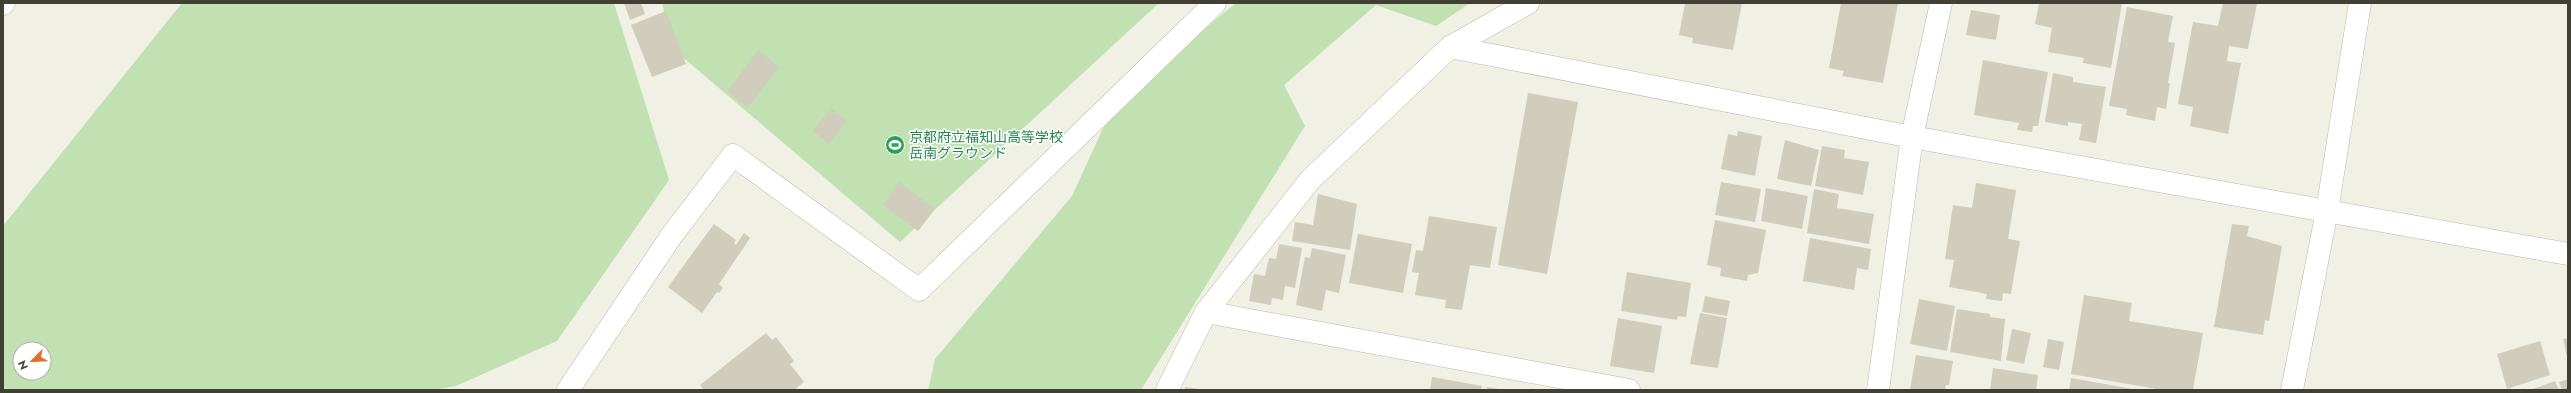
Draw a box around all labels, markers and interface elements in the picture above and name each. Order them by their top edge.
place label: 京都府立福知山高等学校 岳南グラウンド [909,127,1063,163]
sports icon: 京都府立福知山高等学校 岳南グラウンド [884,134,906,156]
north arrow [12,341,52,381]
text: N [14,358,32,372]

